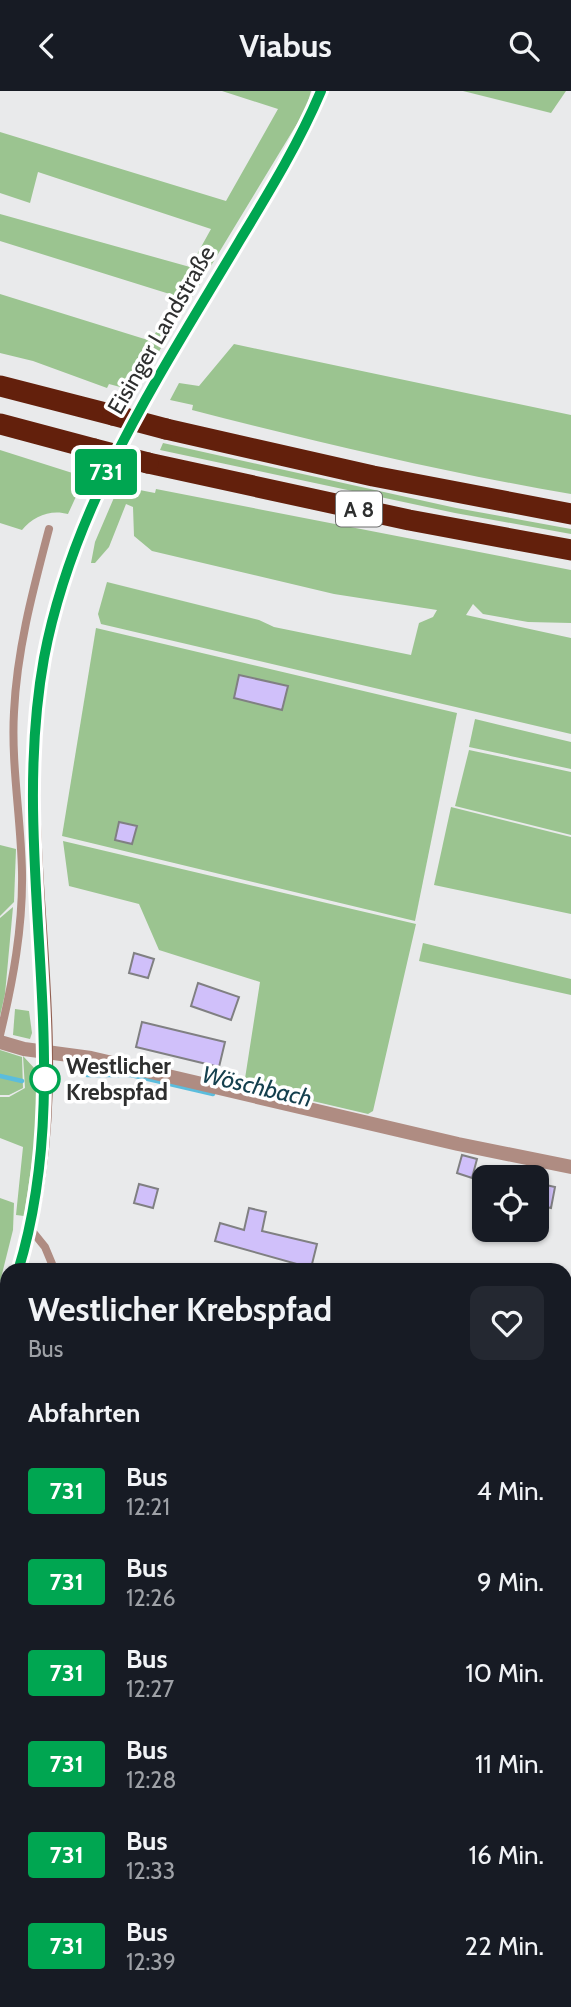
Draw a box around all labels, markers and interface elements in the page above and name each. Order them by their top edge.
text: Viabus [239,26,332,65]
icon: back [28,27,66,65]
icon: search [505,27,543,65]
street label: Eisinger Landstraße [101,241,221,419]
line badge: 731 [66,449,146,495]
text: 731 [89,457,123,486]
road number: A 8 [336,491,382,527]
place label: Westlicher Krebspfad [66,1052,171,1106]
water label: Wöschbach [199,1059,315,1113]
marker: Westlicher Krebspfad [30,1064,60,1094]
map controls [472,1165,549,1242]
button: locate [472,1165,549,1242]
button: heart [470,1286,544,1360]
text: Westlicher Krebspfad [28,1289,332,1329]
text: Bus [28,1335,63,1363]
text: Abfahrten [28,1397,140,1429]
text: Bus [126,1461,167,1493]
text: 4 Min. [477,1475,544,1507]
text: 731 [49,1476,84,1505]
text: 12:21 [126,1493,170,1521]
text: Bus [126,1552,167,1584]
text: 9 Min. [477,1566,544,1598]
text: 731 [49,1567,84,1596]
text: 12:26 [126,1584,175,1612]
text: Bus [126,1643,167,1675]
text: 10 Min. [465,1657,544,1689]
text: 731 [49,1658,84,1687]
text: 12:27 [126,1675,174,1703]
text: Bus [126,1734,167,1766]
text: 11 Min. [475,1748,544,1780]
text: 731 [49,1749,84,1778]
text: 12:28 [126,1766,176,1794]
text: Bus [126,1825,167,1857]
text: 16 Min. [469,1839,544,1871]
text: 731 [49,1840,84,1869]
text: 12:33 [126,1857,175,1885]
text: Bus [126,1916,167,1948]
text: 22 Min. [465,1930,544,1962]
text: 731 [49,1931,84,1960]
text: 12:39 [126,1948,176,1976]

